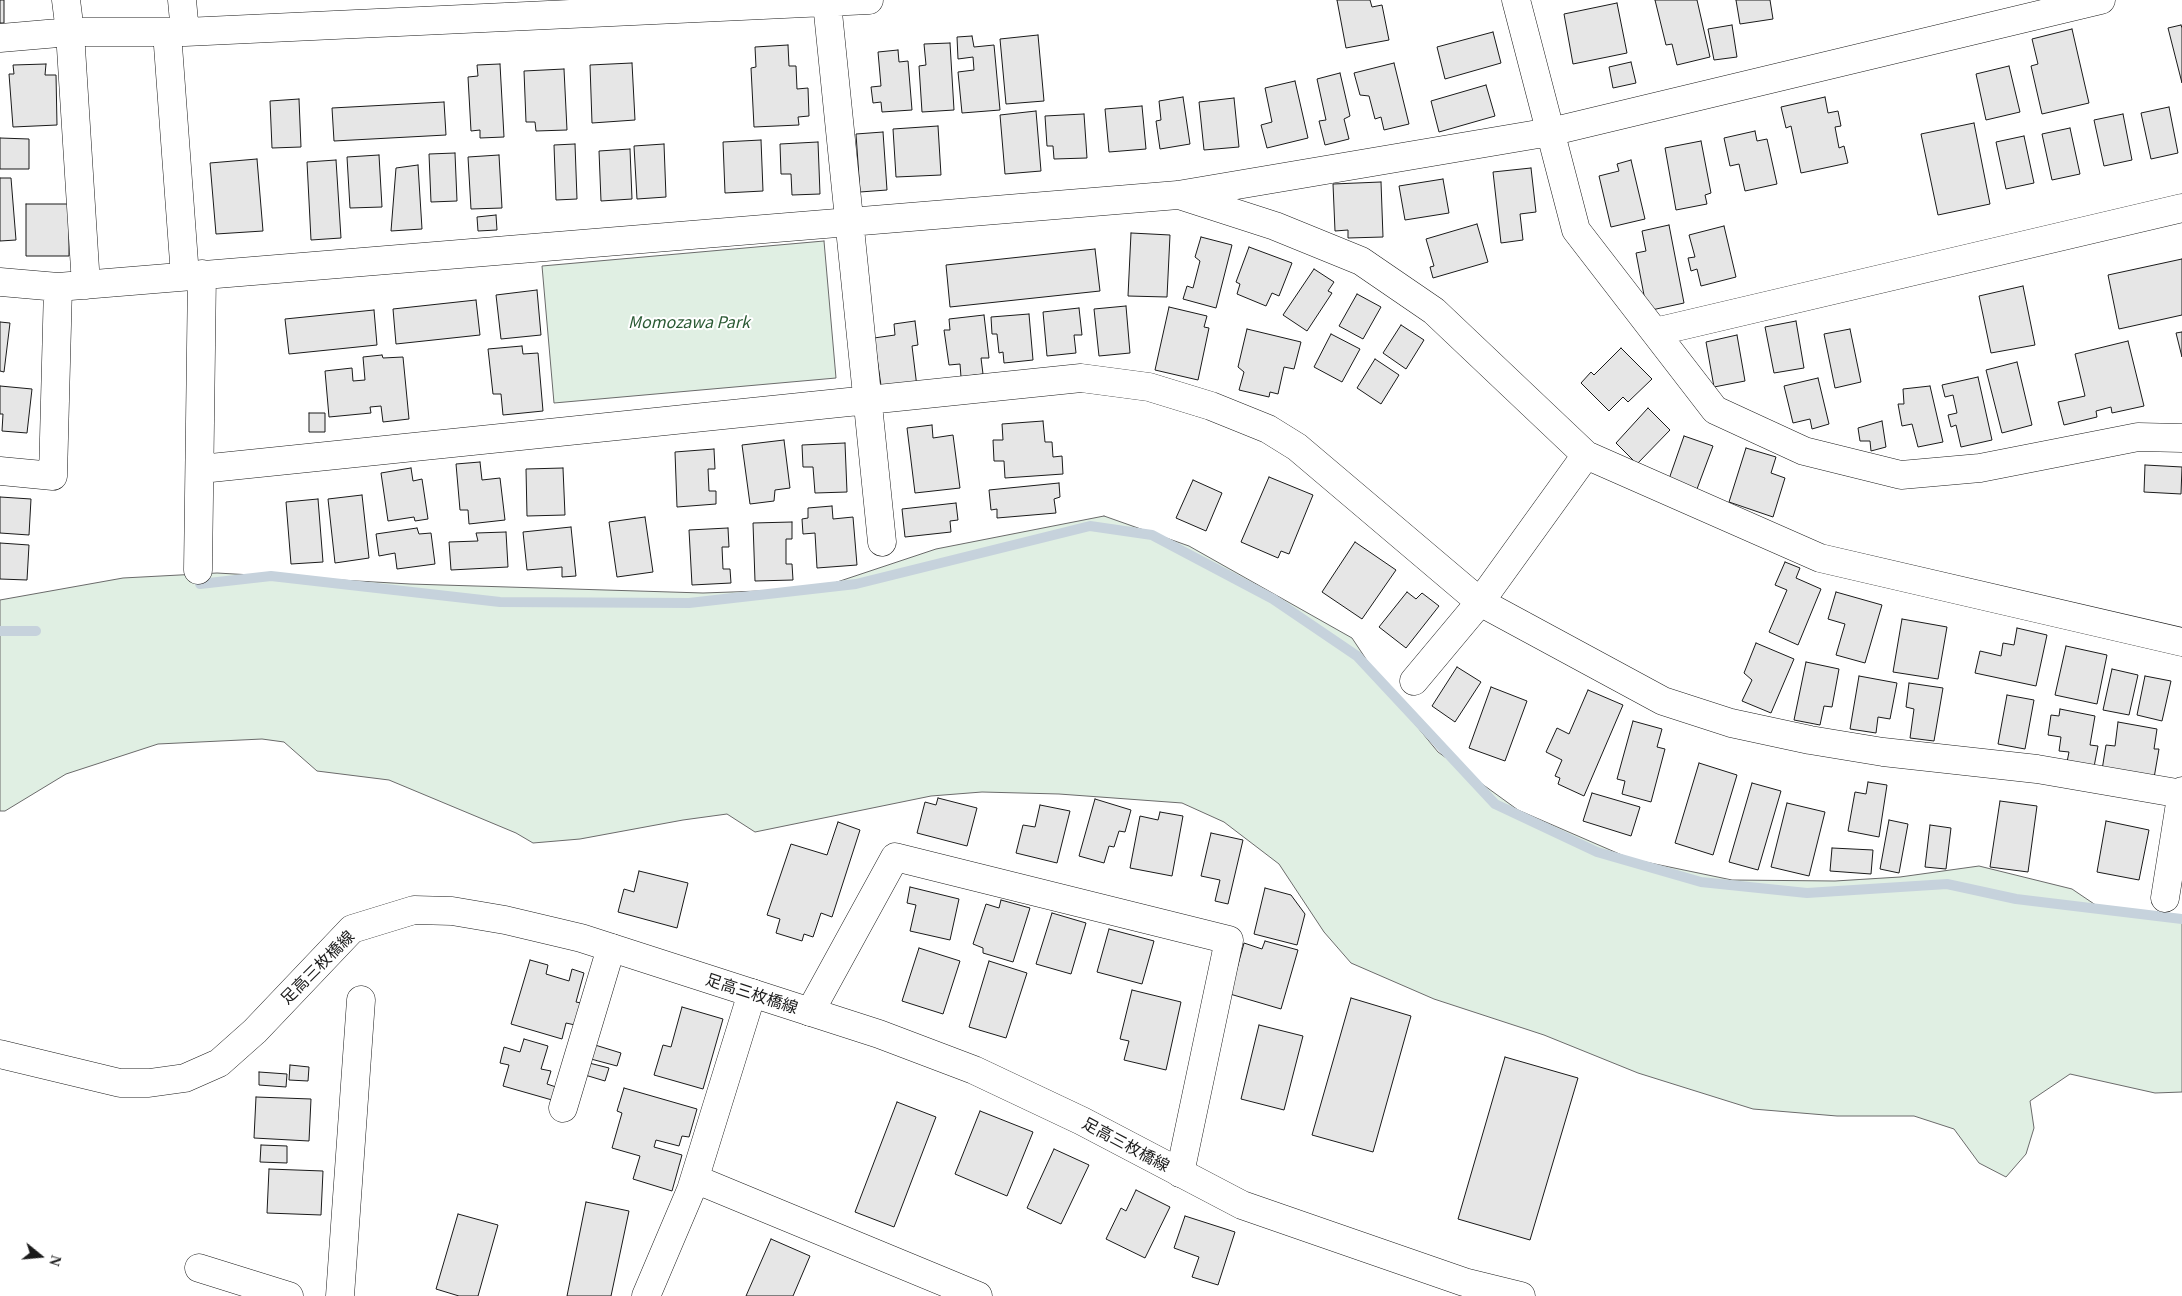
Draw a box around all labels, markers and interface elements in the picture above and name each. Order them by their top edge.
park label: Momozawa Park [628,312,750,332]
street label: 足高三枚橋線 [276,926,358,1008]
street label: 足高三枚橋線 [703,969,801,1017]
street label: 足高三枚橋線 [1079,1113,1173,1175]
north arrow [15,1231,65,1281]
text: N [46,1253,63,1268]

